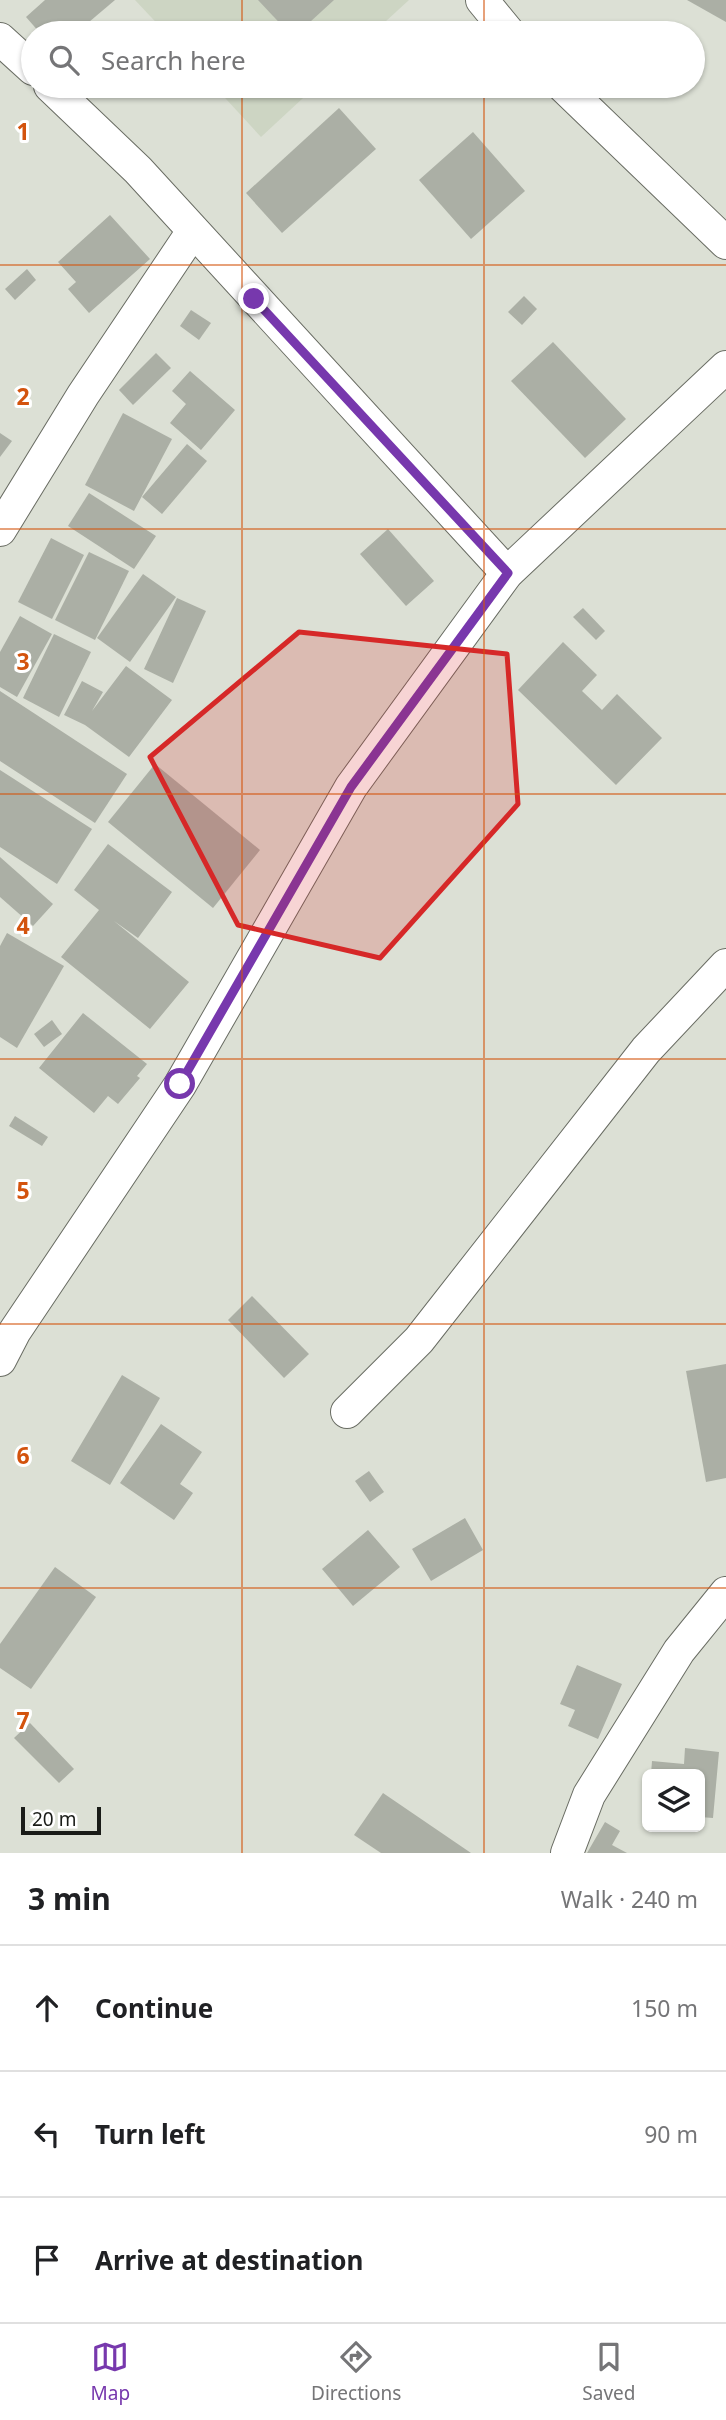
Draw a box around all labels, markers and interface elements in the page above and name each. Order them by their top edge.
search box [21,21,705,98]
icon: search [45,41,83,79]
text: Search here [101,42,246,78]
text: 1 [16,115,30,147]
route end [238,283,269,314]
text: 2 [16,380,30,412]
text: 3 [16,645,30,677]
text: 4 [16,909,30,941]
route start [164,1068,195,1099]
text: 5 [16,1174,30,1206]
text: 6 [16,1439,30,1471]
text: 7 [16,1704,30,1736]
map controls [642,1769,705,1832]
button: layers [642,1769,705,1832]
scale bar [21,1804,102,1836]
text: 20 m [32,1806,76,1832]
text: 3 min [28,1878,111,1919]
text: Walk · 240 m [561,1883,698,1915]
icon: ahead [28,1989,66,2027]
text: Continue [95,1990,213,2026]
text: 150 m [631,1992,698,2024]
icon: left [28,2115,66,2153]
text: Turn left [95,2116,206,2152]
text: 90 m [644,2118,698,2150]
icon: arrive [28,2241,66,2279]
text: Arrive at destination [95,2242,364,2278]
tab: Map [91,2338,130,2406]
tab: Directions [311,2338,401,2406]
tab: Saved [582,2338,635,2406]

